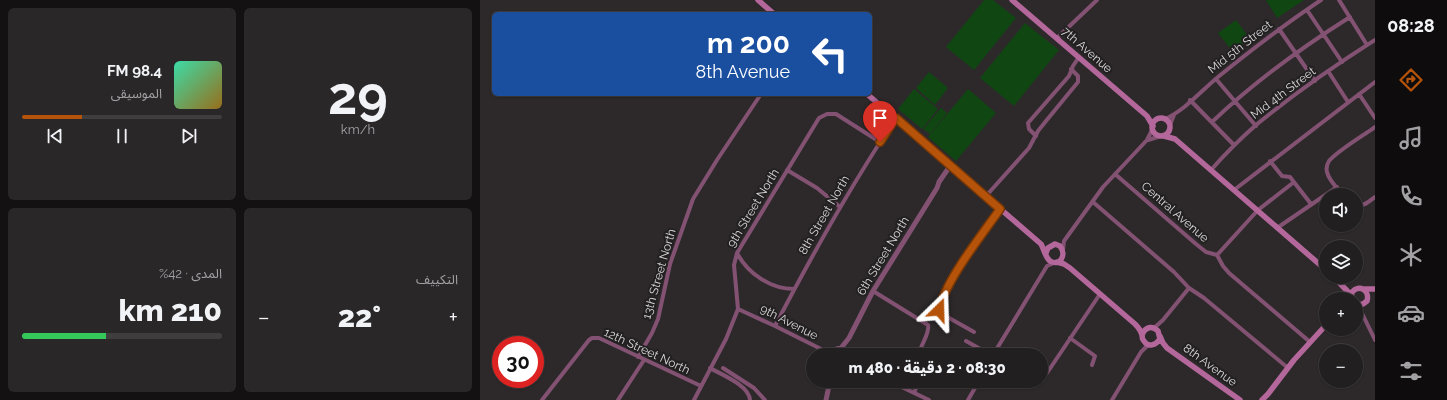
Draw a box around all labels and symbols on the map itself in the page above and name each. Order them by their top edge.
street label: Mid 5th Street [1205,18,1275,76]
street label: 7th Avenue [1059,24,1115,76]
street label: Mid 4th Street [1248,64,1318,122]
pin [863,101,897,142]
street label: 9th Street North [724,166,782,250]
street label: 8th Street North [796,173,852,257]
street label: Central Avenue [1138,179,1212,245]
street label: 6th Street North [854,214,912,298]
street label: 13th Street North [639,227,679,321]
position arrow [918,289,960,331]
street label: 9th Avenue [758,301,820,343]
street label: 12th Street North [602,325,692,377]
speed limit sign: 30 [492,336,544,388]
street label: 8th Avenue [1180,341,1240,389]

